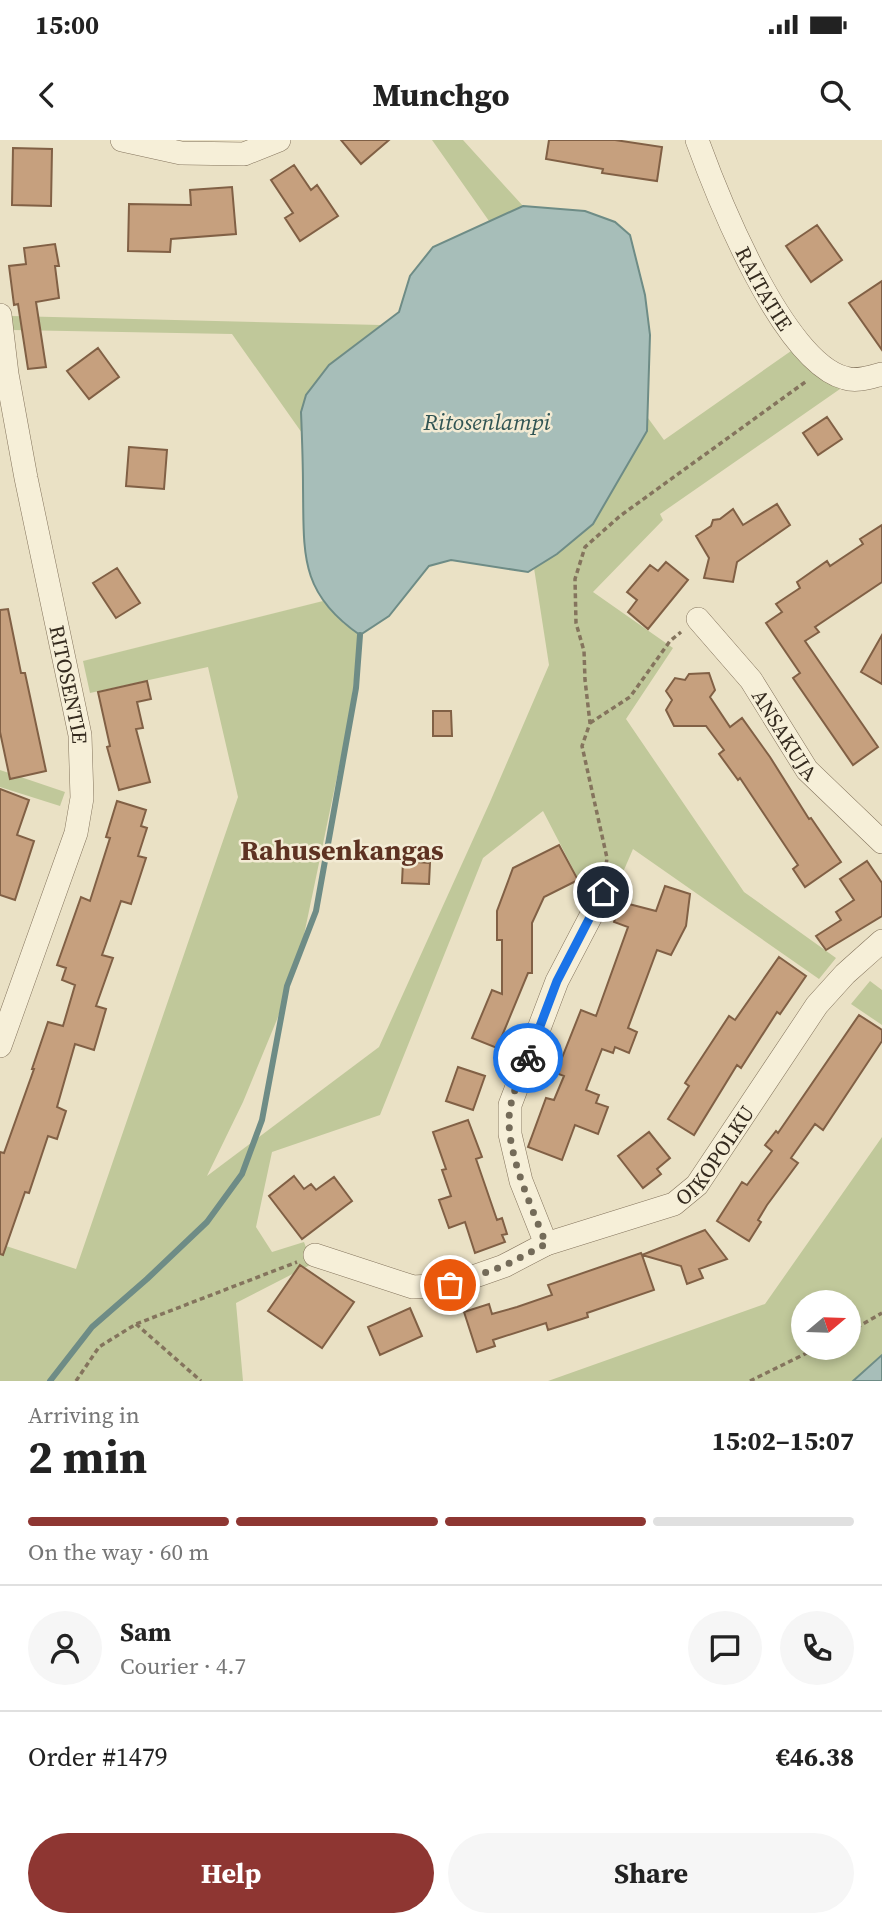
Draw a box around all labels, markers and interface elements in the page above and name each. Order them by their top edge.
text: 15:00 [35,7,99,43]
text: Munchgo [373,73,510,117]
icon: back [28,76,66,114]
icon: search [816,76,854,114]
street label: RAITATIE [729,241,800,336]
water label: Ritosenlampi [422,406,551,438]
street label: RITOSENTIE [43,622,95,744]
street label: ANSAKUJA [745,683,824,787]
district label: Rahusenkangas [240,831,444,869]
pin [573,862,633,922]
icon: home [584,873,622,911]
courier [493,1023,563,1093]
icon: bike [509,1039,547,1077]
street label: OIKOPOLKU [669,1099,761,1212]
pin [420,1255,480,1315]
icon: bag [431,1266,469,1304]
north arrow [791,1290,861,1360]
map controls [791,1290,861,1360]
text: Arriving in [28,1399,140,1431]
text: 15:02–15:07 [712,1423,854,1459]
text: 2 min [28,1425,147,1488]
text: On the way · 60 m [28,1536,209,1568]
button: person [28,1611,102,1685]
button: chat [688,1611,762,1685]
button: phone [780,1611,854,1685]
text: Sam [120,1614,171,1650]
text: Courier · 4.7 [120,1650,246,1682]
text: Order #1479 [28,1739,168,1775]
text: €46.38 [776,1739,854,1775]
button: Help [28,1833,434,1913]
button: Share [448,1833,854,1913]

